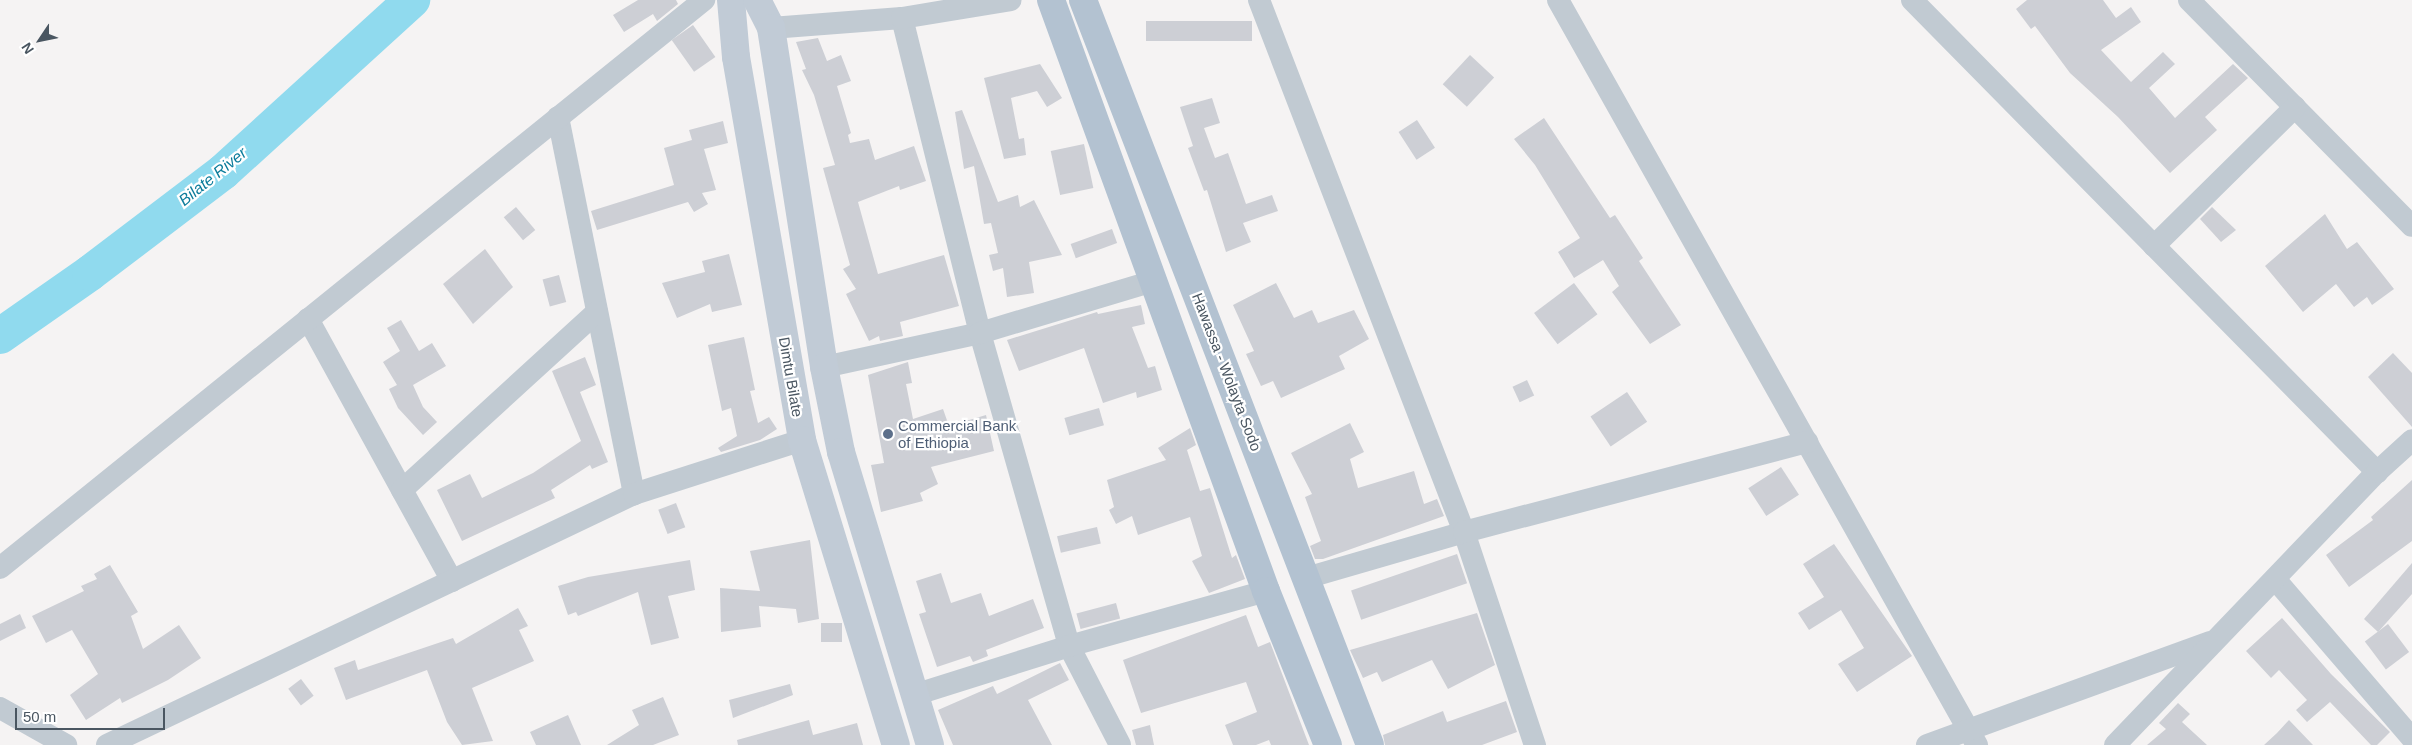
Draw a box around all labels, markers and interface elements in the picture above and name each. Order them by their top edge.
north arrow [15,15,65,65]
text: N [18,40,37,57]
water label: Bilate River [175,144,251,210]
street label: Hawassa - Wolayta Sodo [1188,290,1266,454]
street label: Dimtu Bilate [775,336,807,418]
place label: Commercial Bank of Ethiopia [898,416,1016,451]
marker: Commercial Bank of Ethiopia [882,428,894,440]
scale bar [18,698,168,730]
text: 50 m [23,708,56,725]

